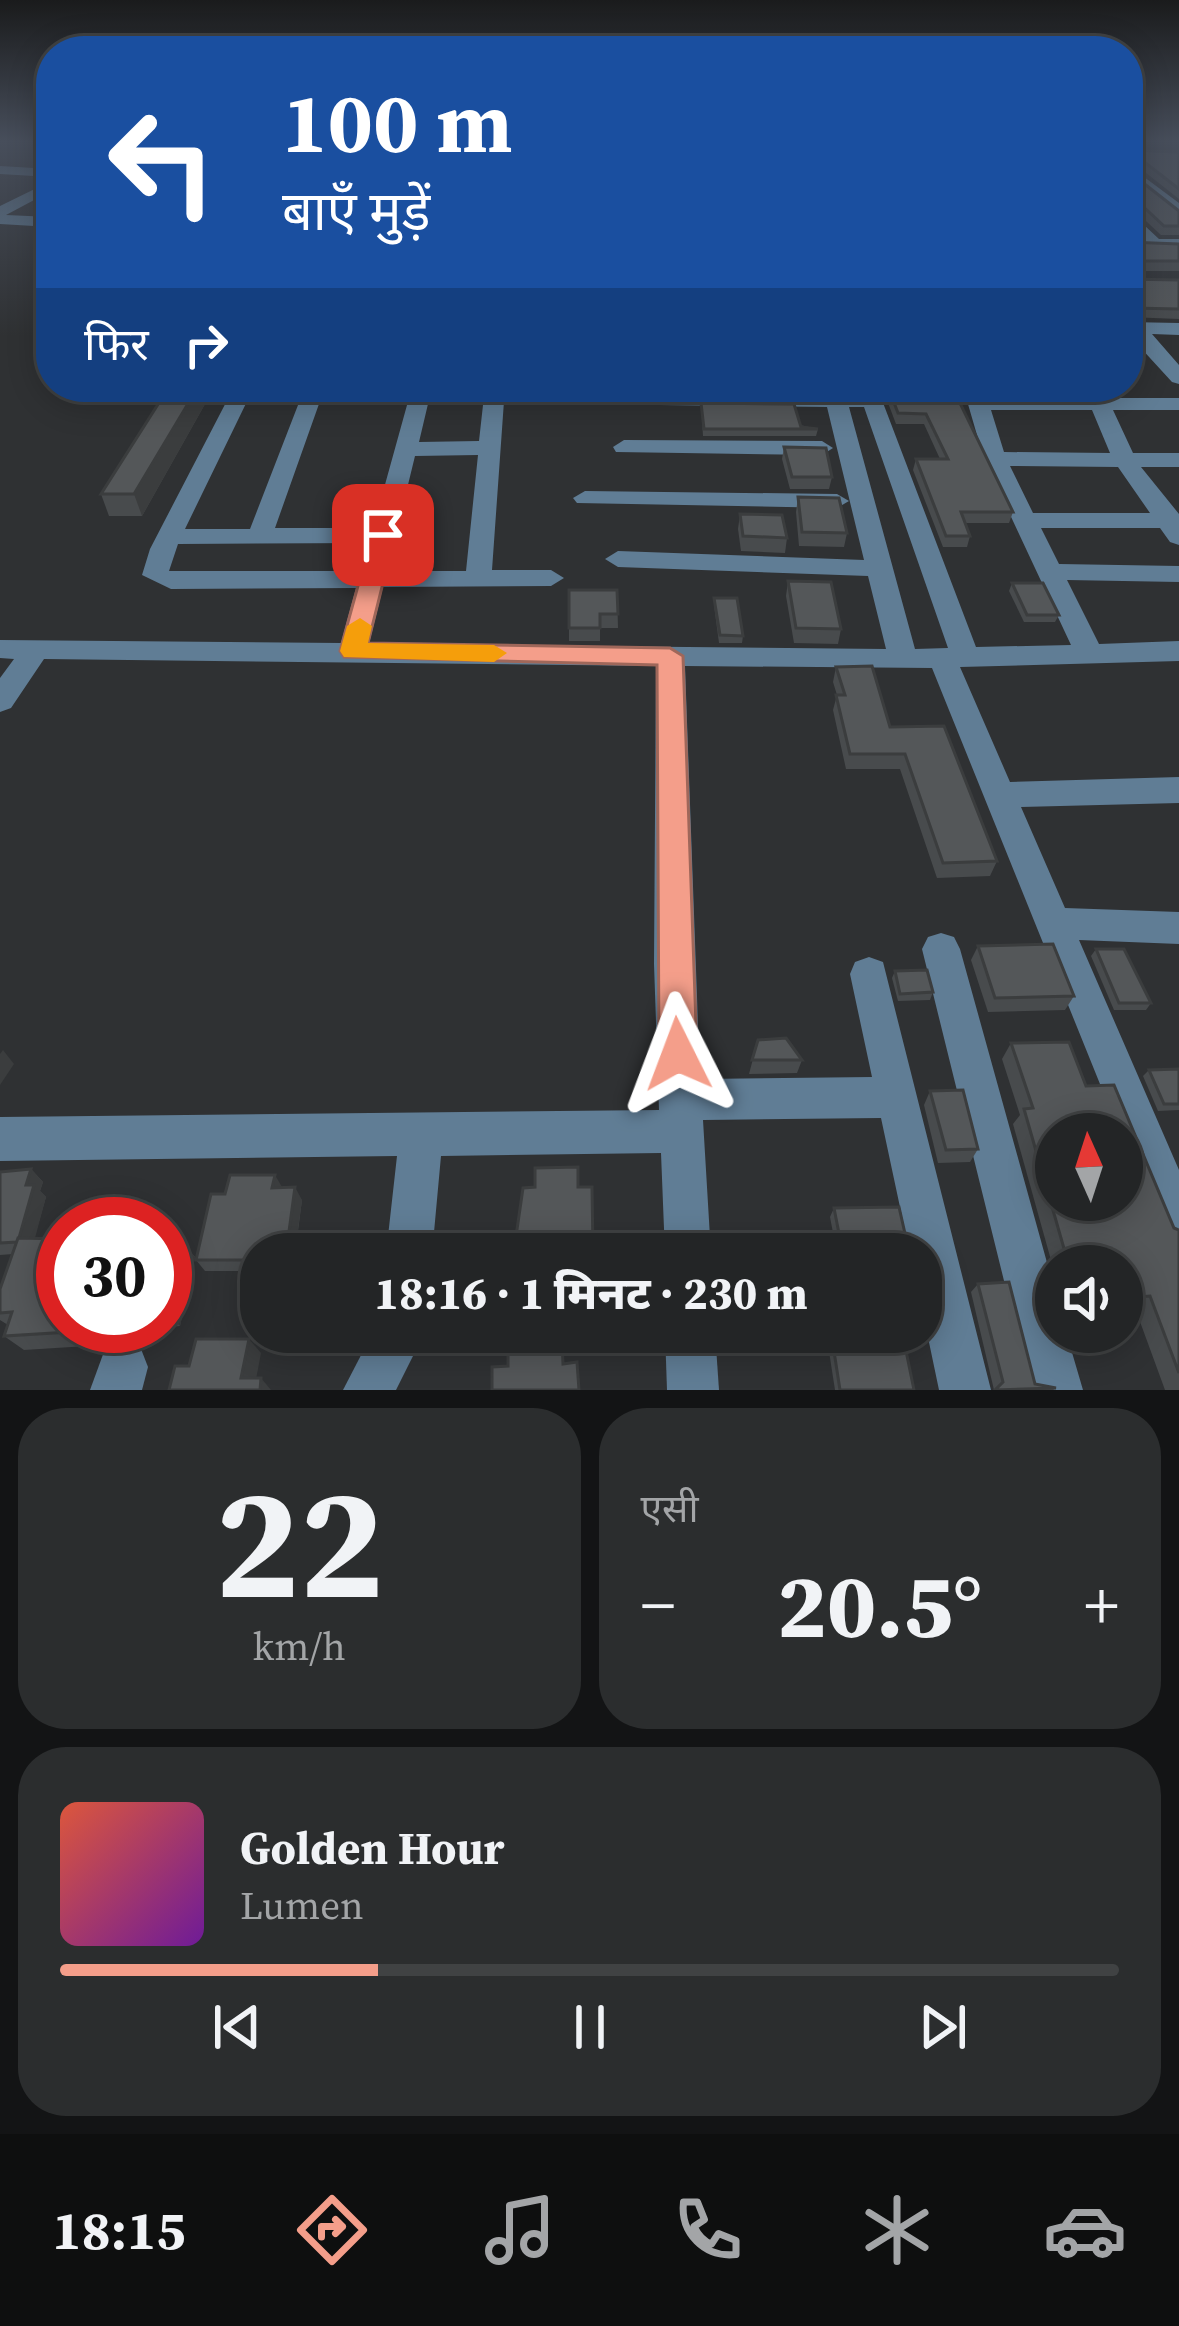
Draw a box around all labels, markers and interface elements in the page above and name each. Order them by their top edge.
text: 100 m [282,65,513,180]
icon: left [84,84,240,240]
text: बाएँ मुड़ें [282,174,430,248]
icon: right [173,312,239,378]
text: फिर [84,313,149,375]
pin [332,484,434,586]
icon: arrive [350,502,416,568]
position arrow [615,991,741,1117]
north arrow [1035,1113,1143,1221]
map controls [1035,1113,1143,1353]
speed limit sign: 30 [36,1197,192,1353]
button: sound [1035,1245,1143,1353]
text: 18:16 · 1 मिनट · 230 m [374,1262,808,1324]
text: 22 [215,1435,384,1649]
text: एसी [641,1482,699,1535]
text: 20.5° [777,1544,982,1667]
text: − [641,1560,675,1650]
text: + [1084,1560,1119,1650]
text: km/h [253,1620,346,1673]
text: Golden Hour [240,1817,504,1879]
text: Lumen [240,1879,364,1932]
icon: previous [204,1994,270,2060]
icon: pause [557,1994,623,2060]
icon: next [910,1994,976,2060]
icon: directions [290,2188,374,2272]
icon: music [478,2188,562,2272]
icon: phone [666,2188,750,2272]
icon: climate [855,2188,939,2272]
icon: car [1043,2188,1127,2272]
text: 18:15 [52,2193,185,2267]

